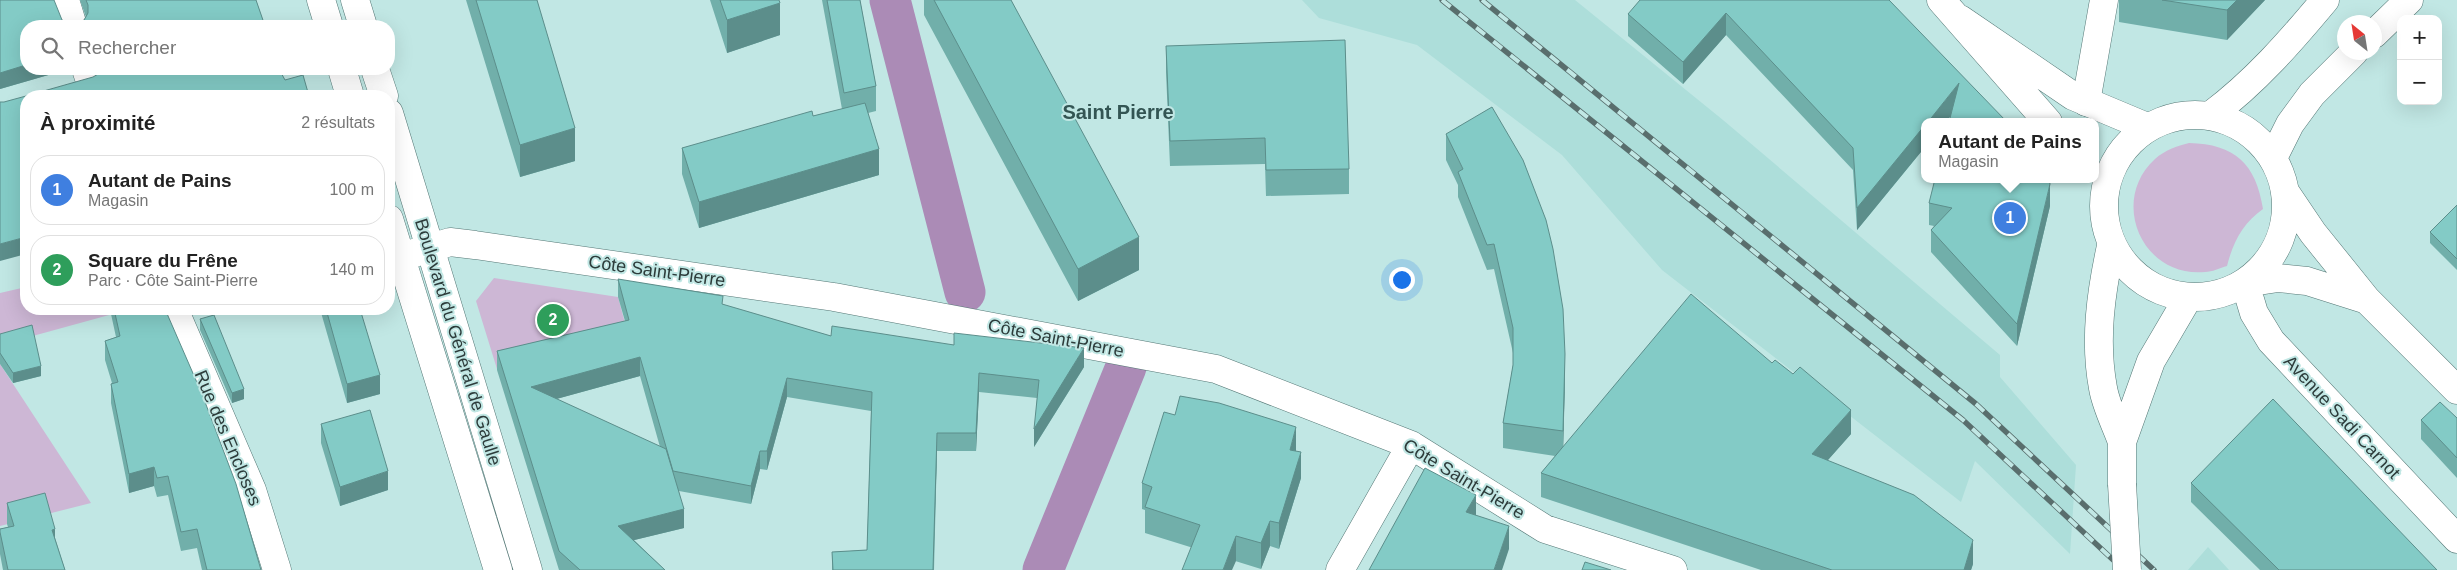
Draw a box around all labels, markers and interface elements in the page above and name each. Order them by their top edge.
north arrow [2337,15,2382,60]
map controls [2397,15,2442,105]
button: + [2397,15,2442,60]
search box [20,20,395,75]
icon: search [38,34,66,62]
text: Rechercher [78,37,176,58]
button: − [2397,60,2442,105]
district label: Saint Pierre [1062,101,1174,123]
text: À proximité [40,111,156,134]
text: 2 résultats [301,114,375,131]
popup [1921,118,2099,183]
text: Autant de Pains [1938,131,2082,152]
text: Magasin [1938,153,1999,170]
text: Autant de Pains [88,170,232,191]
text: 1 [53,181,61,198]
text: 100 m [330,181,374,198]
text: Magasin [88,192,148,209]
pin: 1 [1994,199,2026,237]
street label: Boulevard du Général de Gaulle [411,216,505,468]
text: Square du Frêne [88,250,238,271]
street label: Côte Saint-Pierre [587,251,727,291]
text: 2 [53,261,61,278]
text: 140 m [330,261,374,278]
your location [1389,267,1415,293]
text: Parc · Côte Saint-Pierre [88,272,258,289]
pin: 2 [537,301,569,339]
street label: Côte Saint-Pierre [986,315,1126,361]
street label: Avenue Sadi Carnot [2280,351,2404,483]
street label: Rue des Encloses [190,367,266,509]
street label: Côte Saint-Pierre [1400,435,1528,523]

